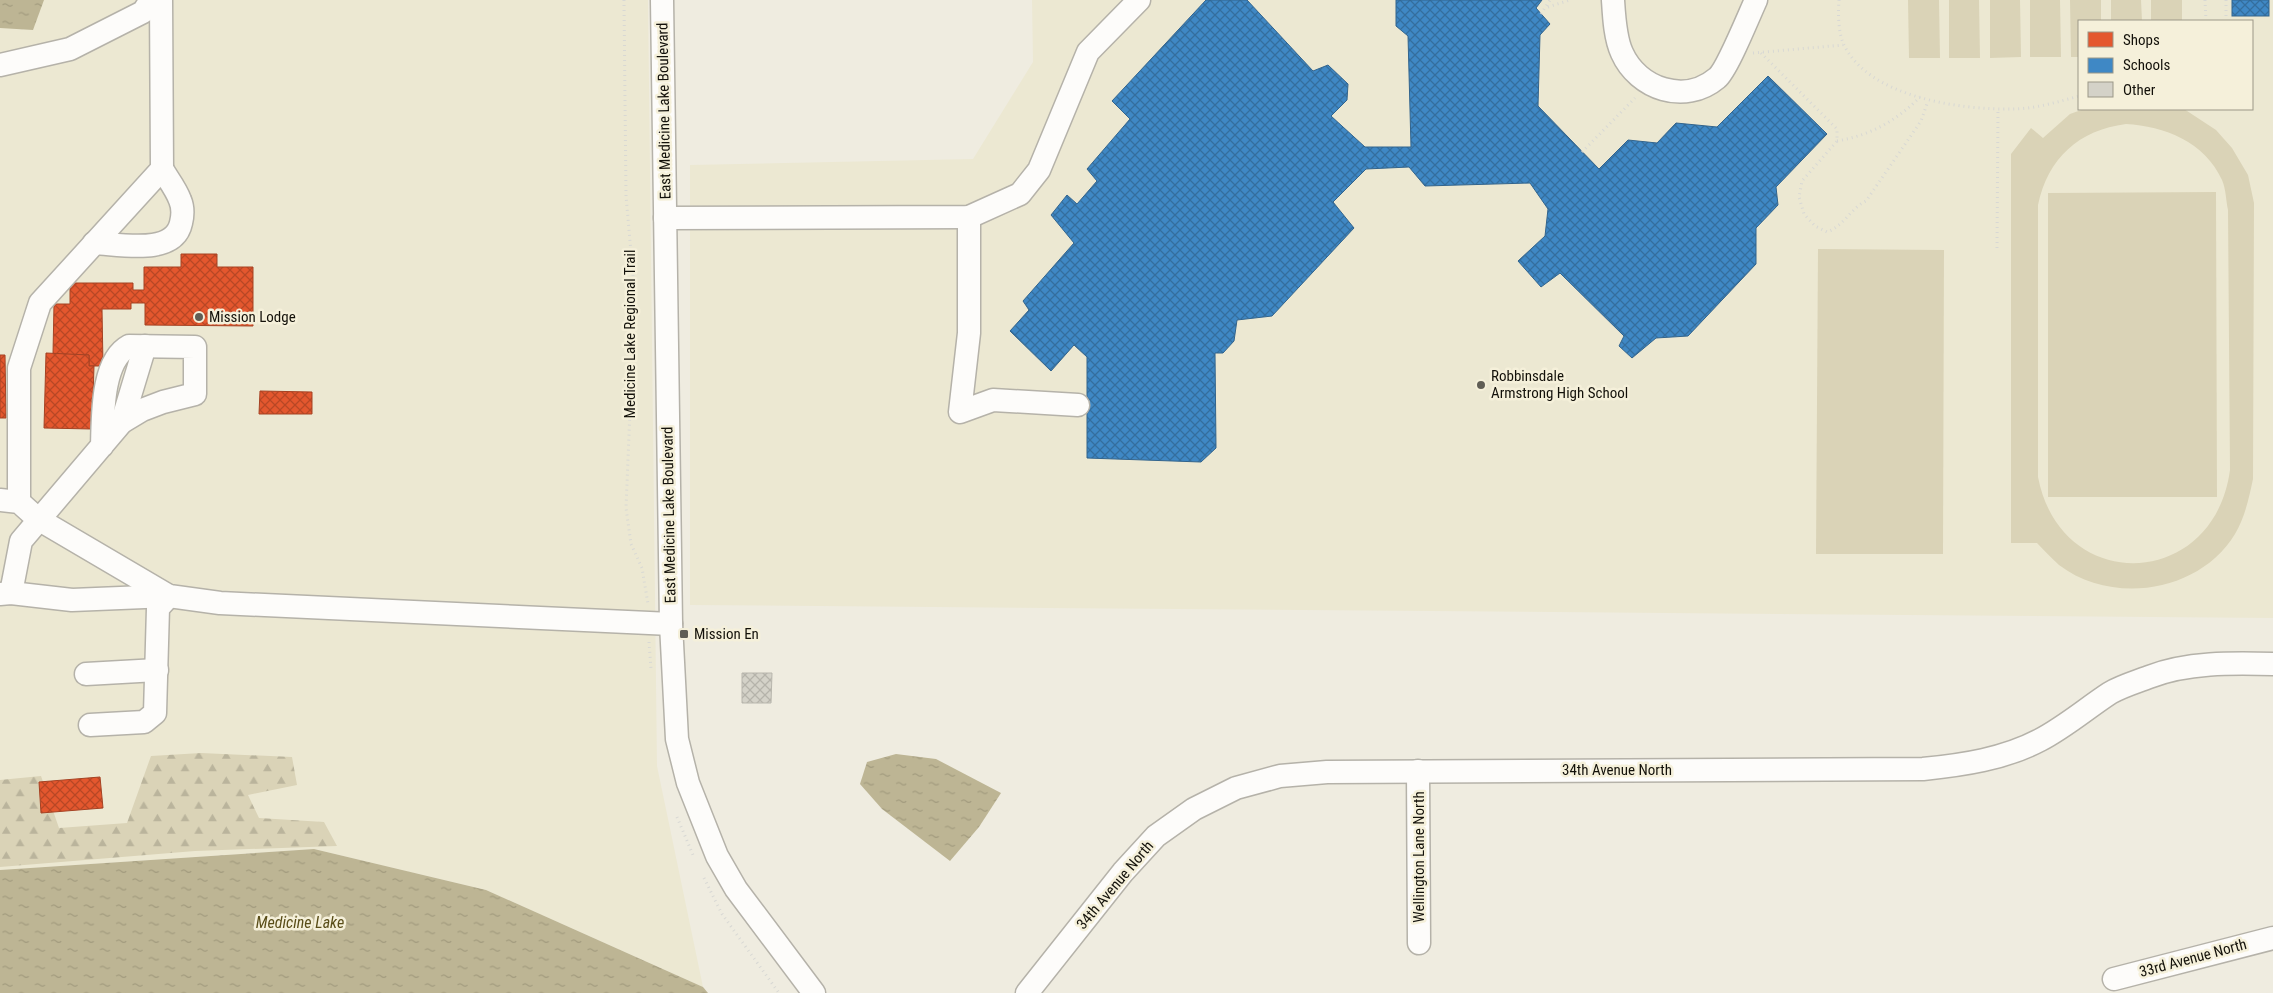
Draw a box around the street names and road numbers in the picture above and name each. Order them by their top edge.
street label: East Medicine Lake Boulevard [653,22,675,200]
street label: Medicine Lake Regional Trail [621,250,639,418]
street label: East Medicine Lake Boulevard [658,426,680,604]
street label: 34th Avenue North [1562,761,1672,779]
street label: Wellington Lane North [1410,791,1428,923]
street label: 34th Avenue North [1073,837,1157,933]
street label: 33rd Avenue North [2137,935,2249,981]

